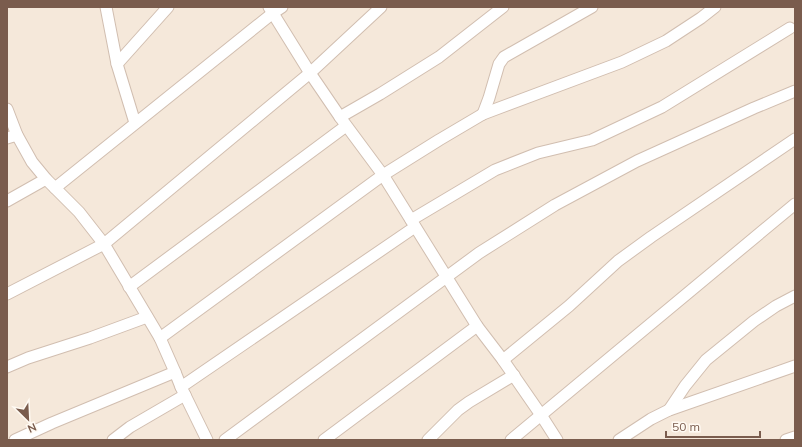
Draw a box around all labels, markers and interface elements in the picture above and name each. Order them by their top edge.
north arrow [8,399,48,439]
scale bar [666,413,760,439]
text: 50 m [672,419,700,434]
text: N [25,420,39,436]

